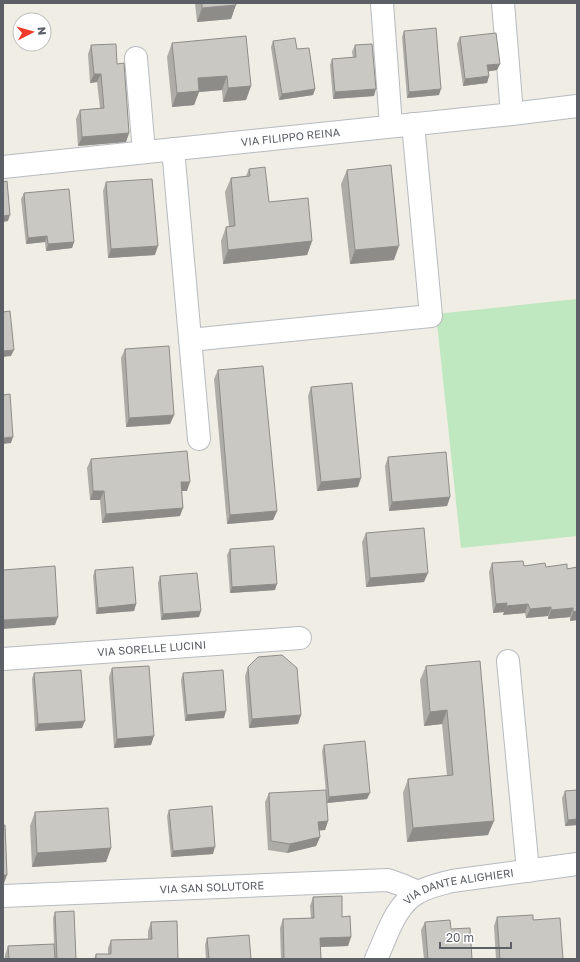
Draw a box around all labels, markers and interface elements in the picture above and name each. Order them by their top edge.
north arrow [12,12,52,52]
text: N [36,26,49,36]
street label: VIA FILIPPO REINA [240,125,341,148]
street label: VIA SORELLE LUCINI [97,638,207,658]
street label: VIA DANTE ALIGHIERI [400,866,515,907]
street label: VIA SAN SOLUTORE [159,878,265,895]
scale bar [440,924,511,950]
text: 20 m [446,930,474,945]

